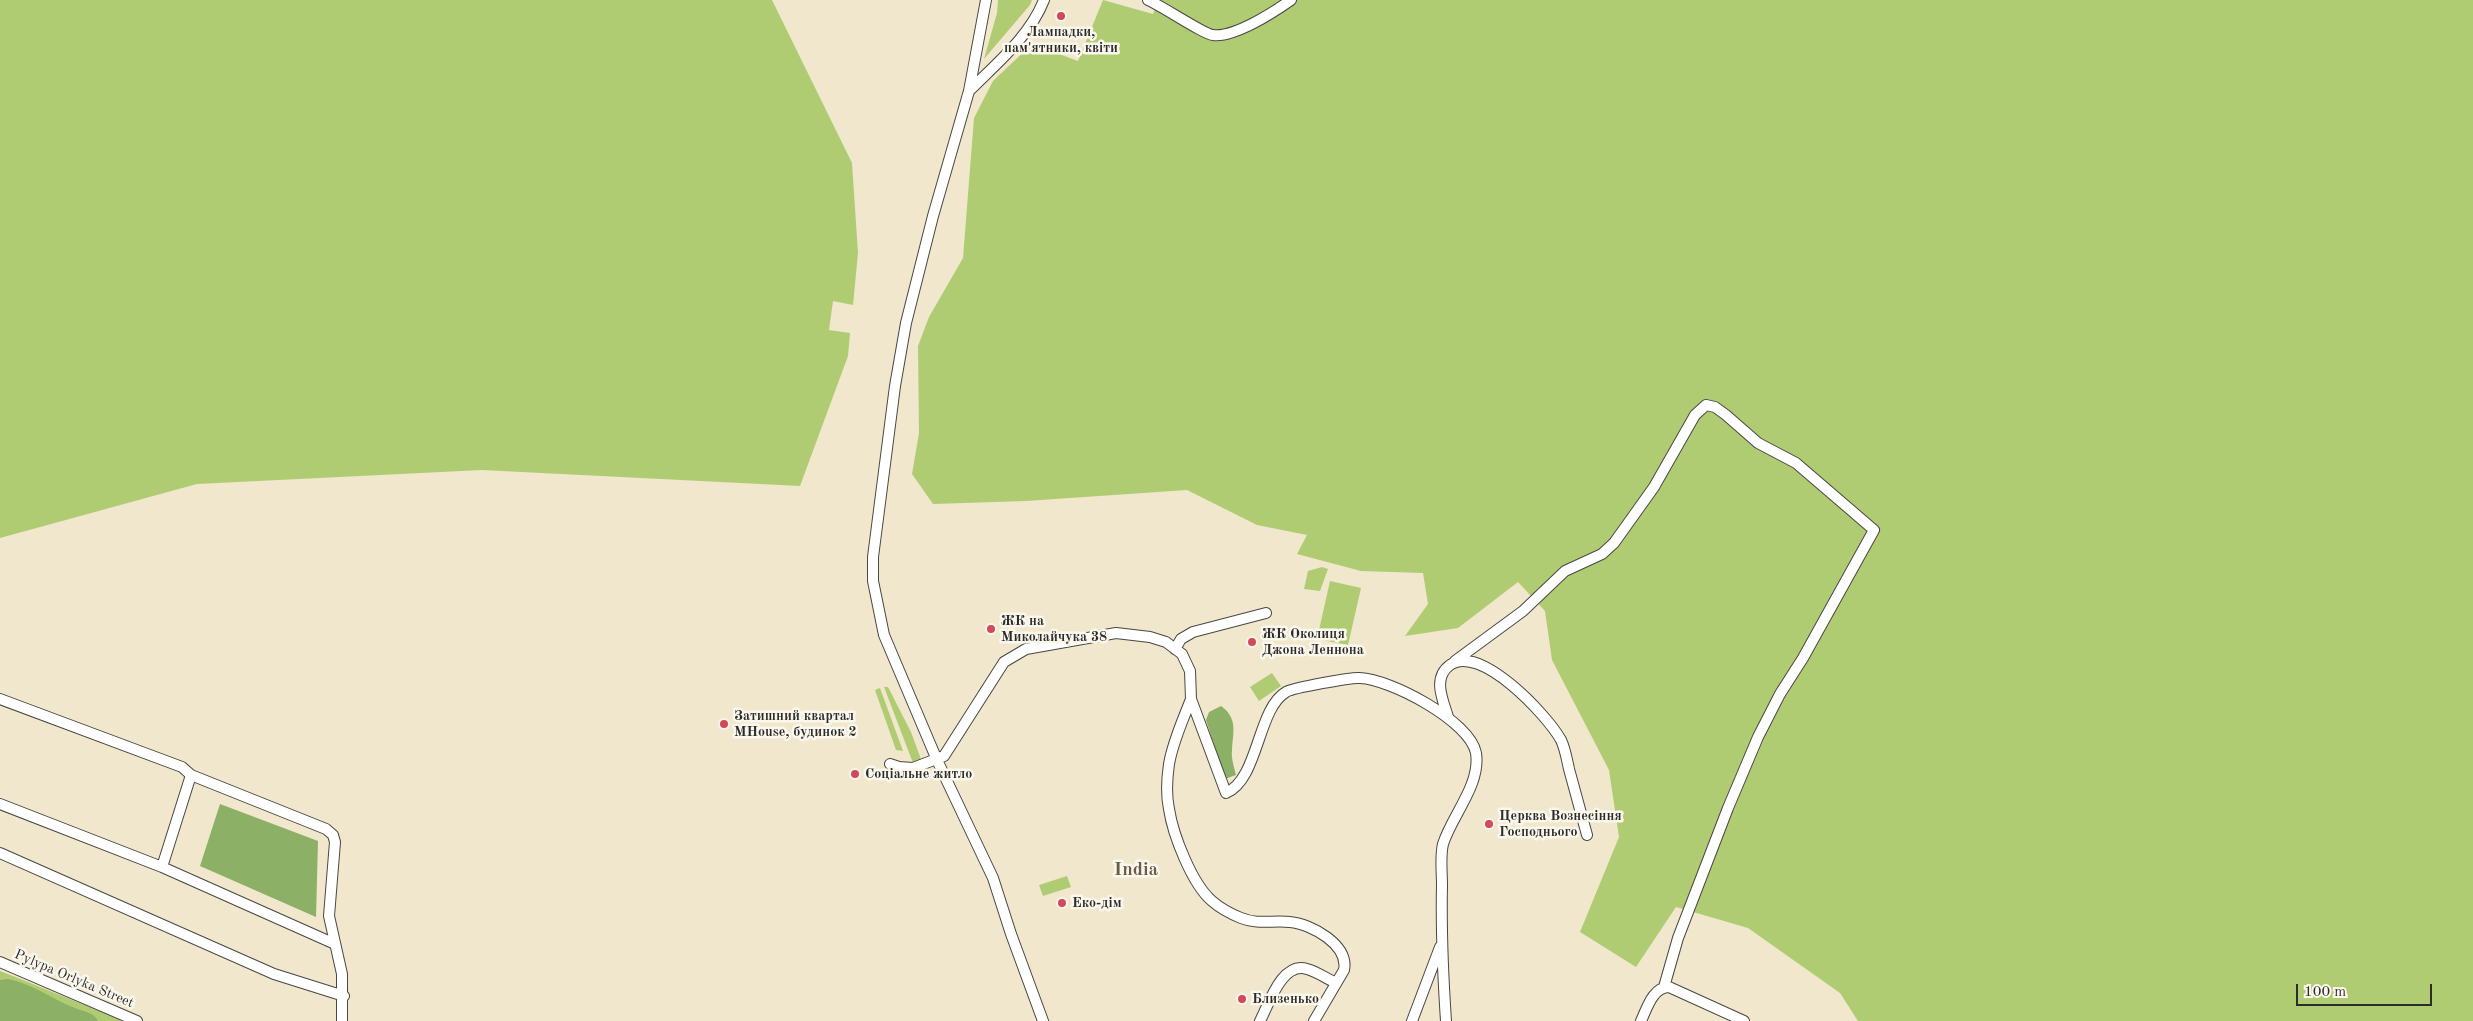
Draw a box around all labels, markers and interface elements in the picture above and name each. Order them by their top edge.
marker: Лампадки, пам'ятники, квіти [1055,10,1067,22]
place label: Лампадки, пам'ятники, квіти [1004,24,1118,56]
place label: ЖК на Миколайчука 38 [1001,613,1107,646]
marker: ЖК на Миколайчука 38 [985,623,997,635]
place label: ЖК Околиця Джона Леннона [1262,626,1364,658]
marker: ЖК Околиця Джона Леннона [1246,636,1258,648]
place label: Затишний квартал MHouse, будинок 2 [734,708,857,740]
marker: Затишний квартал MHouse, будинок 2 [718,718,730,730]
place label: Соціальне житло [865,766,972,782]
marker: Соціальне житло [849,768,861,780]
place label: Церква Вознесіння Господнього [1499,808,1622,840]
marker: Церква Вознесіння Господнього [1483,818,1495,830]
district label: India [1114,859,1158,881]
place label: Еко-дім [1072,895,1122,911]
marker: Еко-дім [1056,897,1068,909]
street label: Pylypa Orlyka Street [12,946,136,1012]
scale bar [2298,974,2434,1006]
text: 100 m [2304,985,2346,1000]
place label: Близенько [1252,991,1319,1007]
marker: Близенько [1236,993,1248,1005]

